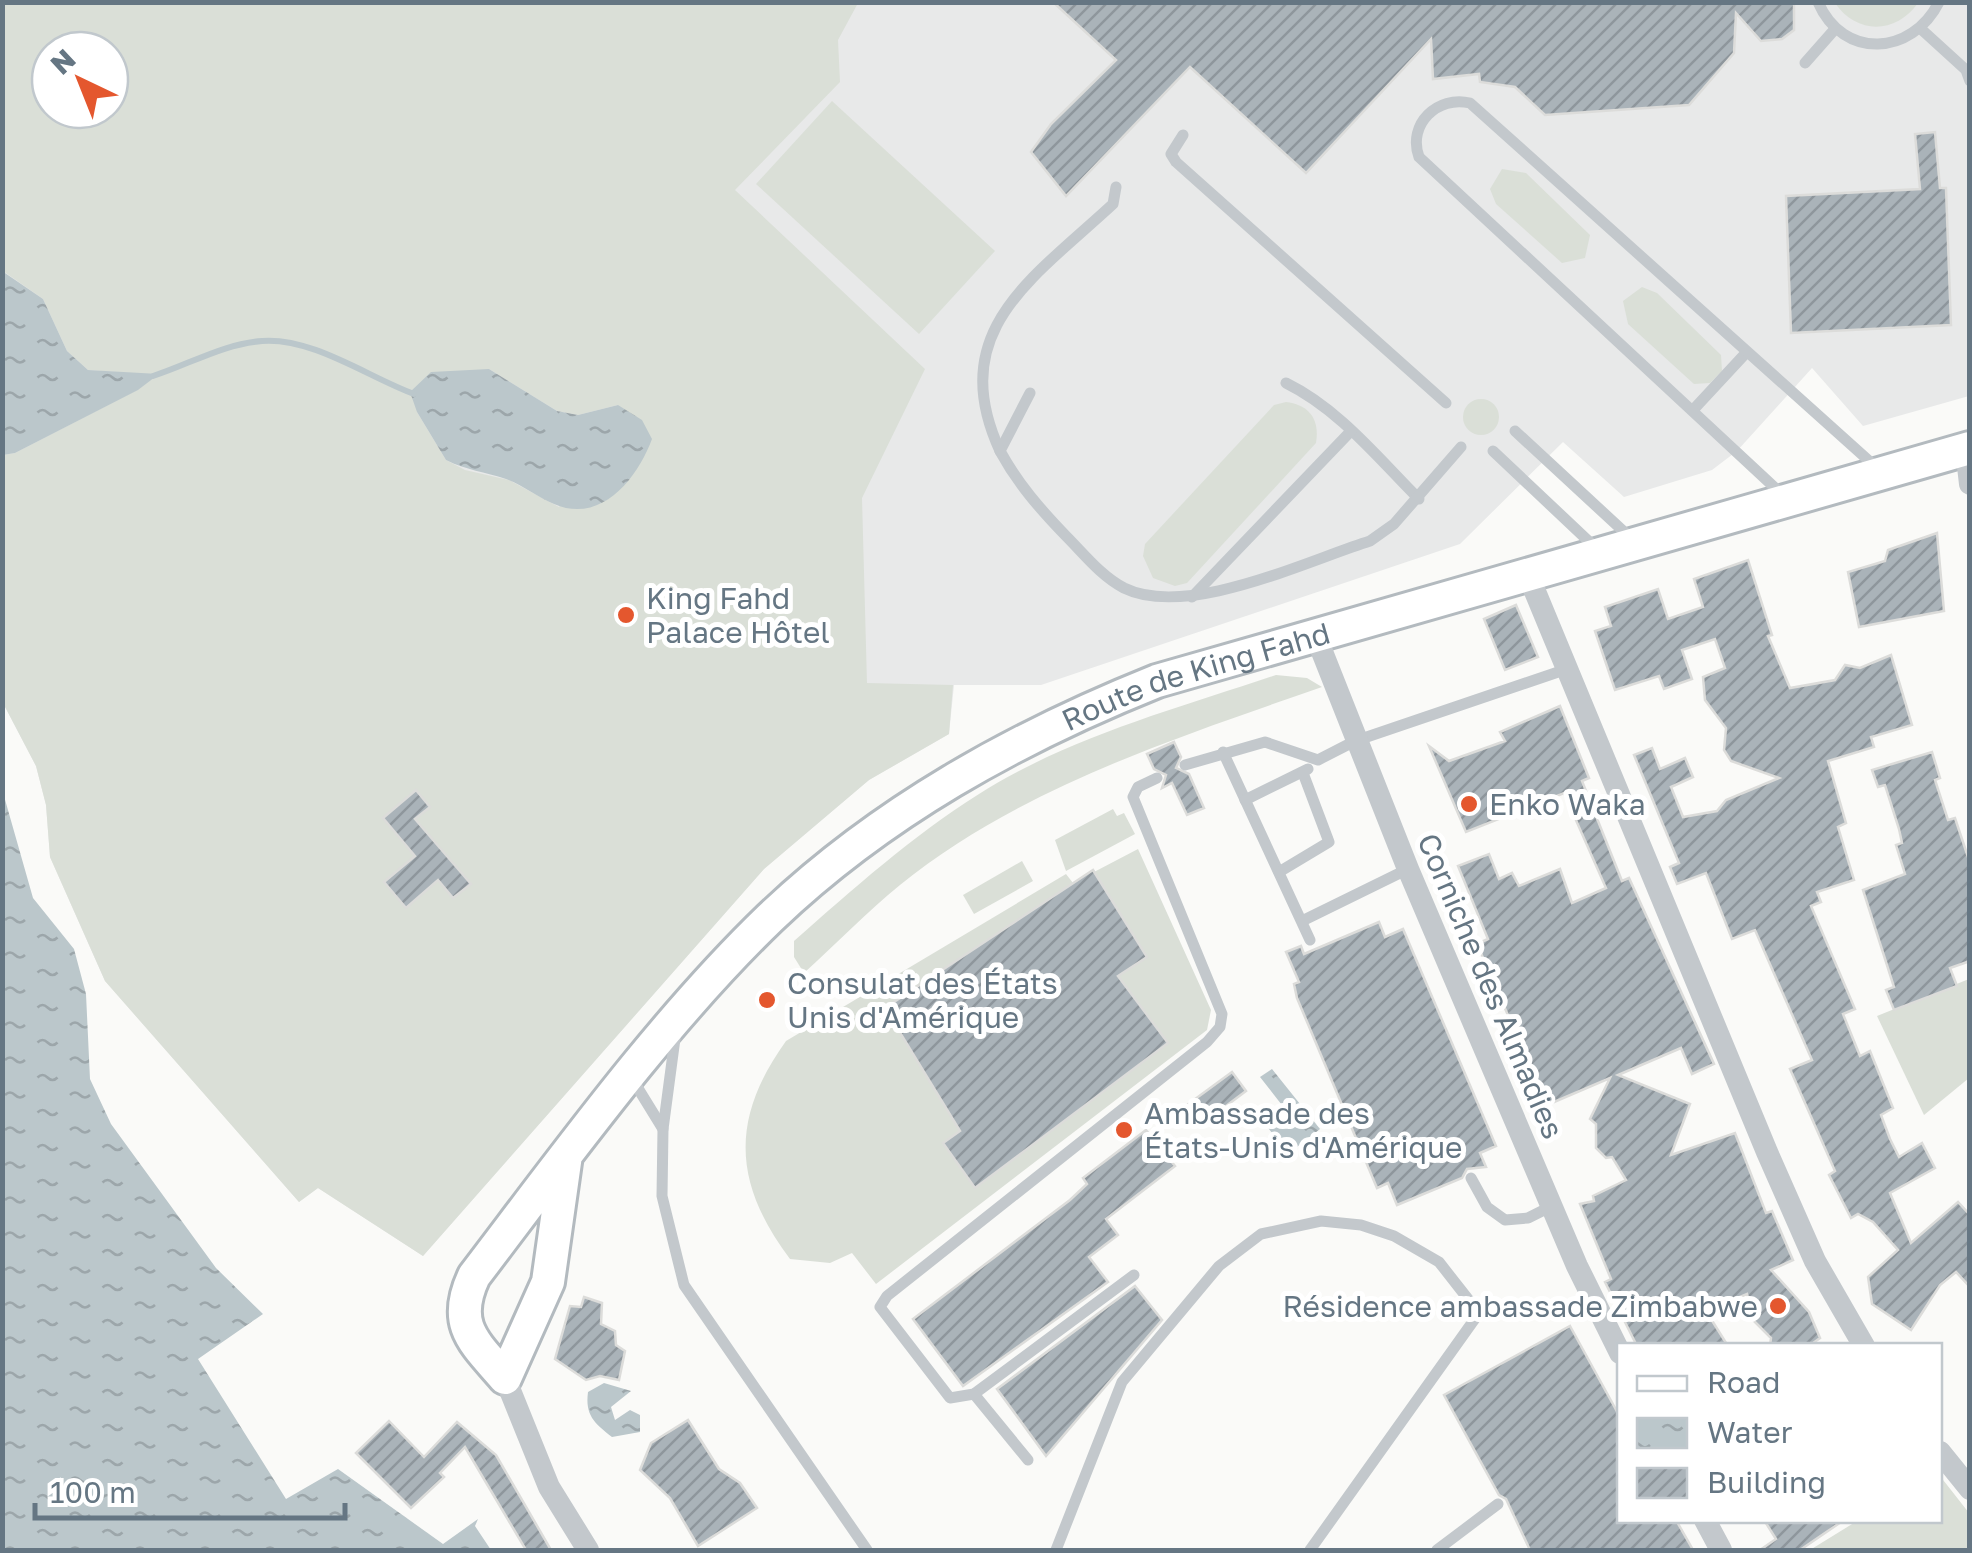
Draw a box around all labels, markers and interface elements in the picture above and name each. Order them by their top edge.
north arrow [30,30,130,130]
text: N [44,42,82,81]
place label: King Fahd Palace Hôtel [646,580,830,650]
marker: King Fahd Palace Hôtel [615,604,637,626]
street label: Route de King Fahd [1056,614,1334,738]
place label: Enko Waka [1489,786,1646,822]
marker: Enko Waka [1458,793,1480,815]
street label: Corniche des Almadies [1410,828,1572,1144]
place label: Consulat des États Unis d'Amérique [787,965,1058,1035]
marker: Consulat des États Unis d'Amérique [756,989,778,1011]
place label: Ambassade des États-Unis d'Amérique [1144,1095,1462,1165]
marker: Ambassade des États-Unis d'Amérique [1113,1119,1135,1141]
place label: Résidence ambassade Zimbabwe [1282,1288,1758,1324]
marker: Résidence ambassade Zimbabwe [1767,1295,1789,1317]
legend [1617,1343,1942,1523]
text: Road [1707,1364,1781,1400]
text: Water [1707,1414,1793,1450]
scale bar [35,1458,345,1520]
text: Building [1707,1464,1826,1500]
text: 100 m [50,1474,136,1510]

